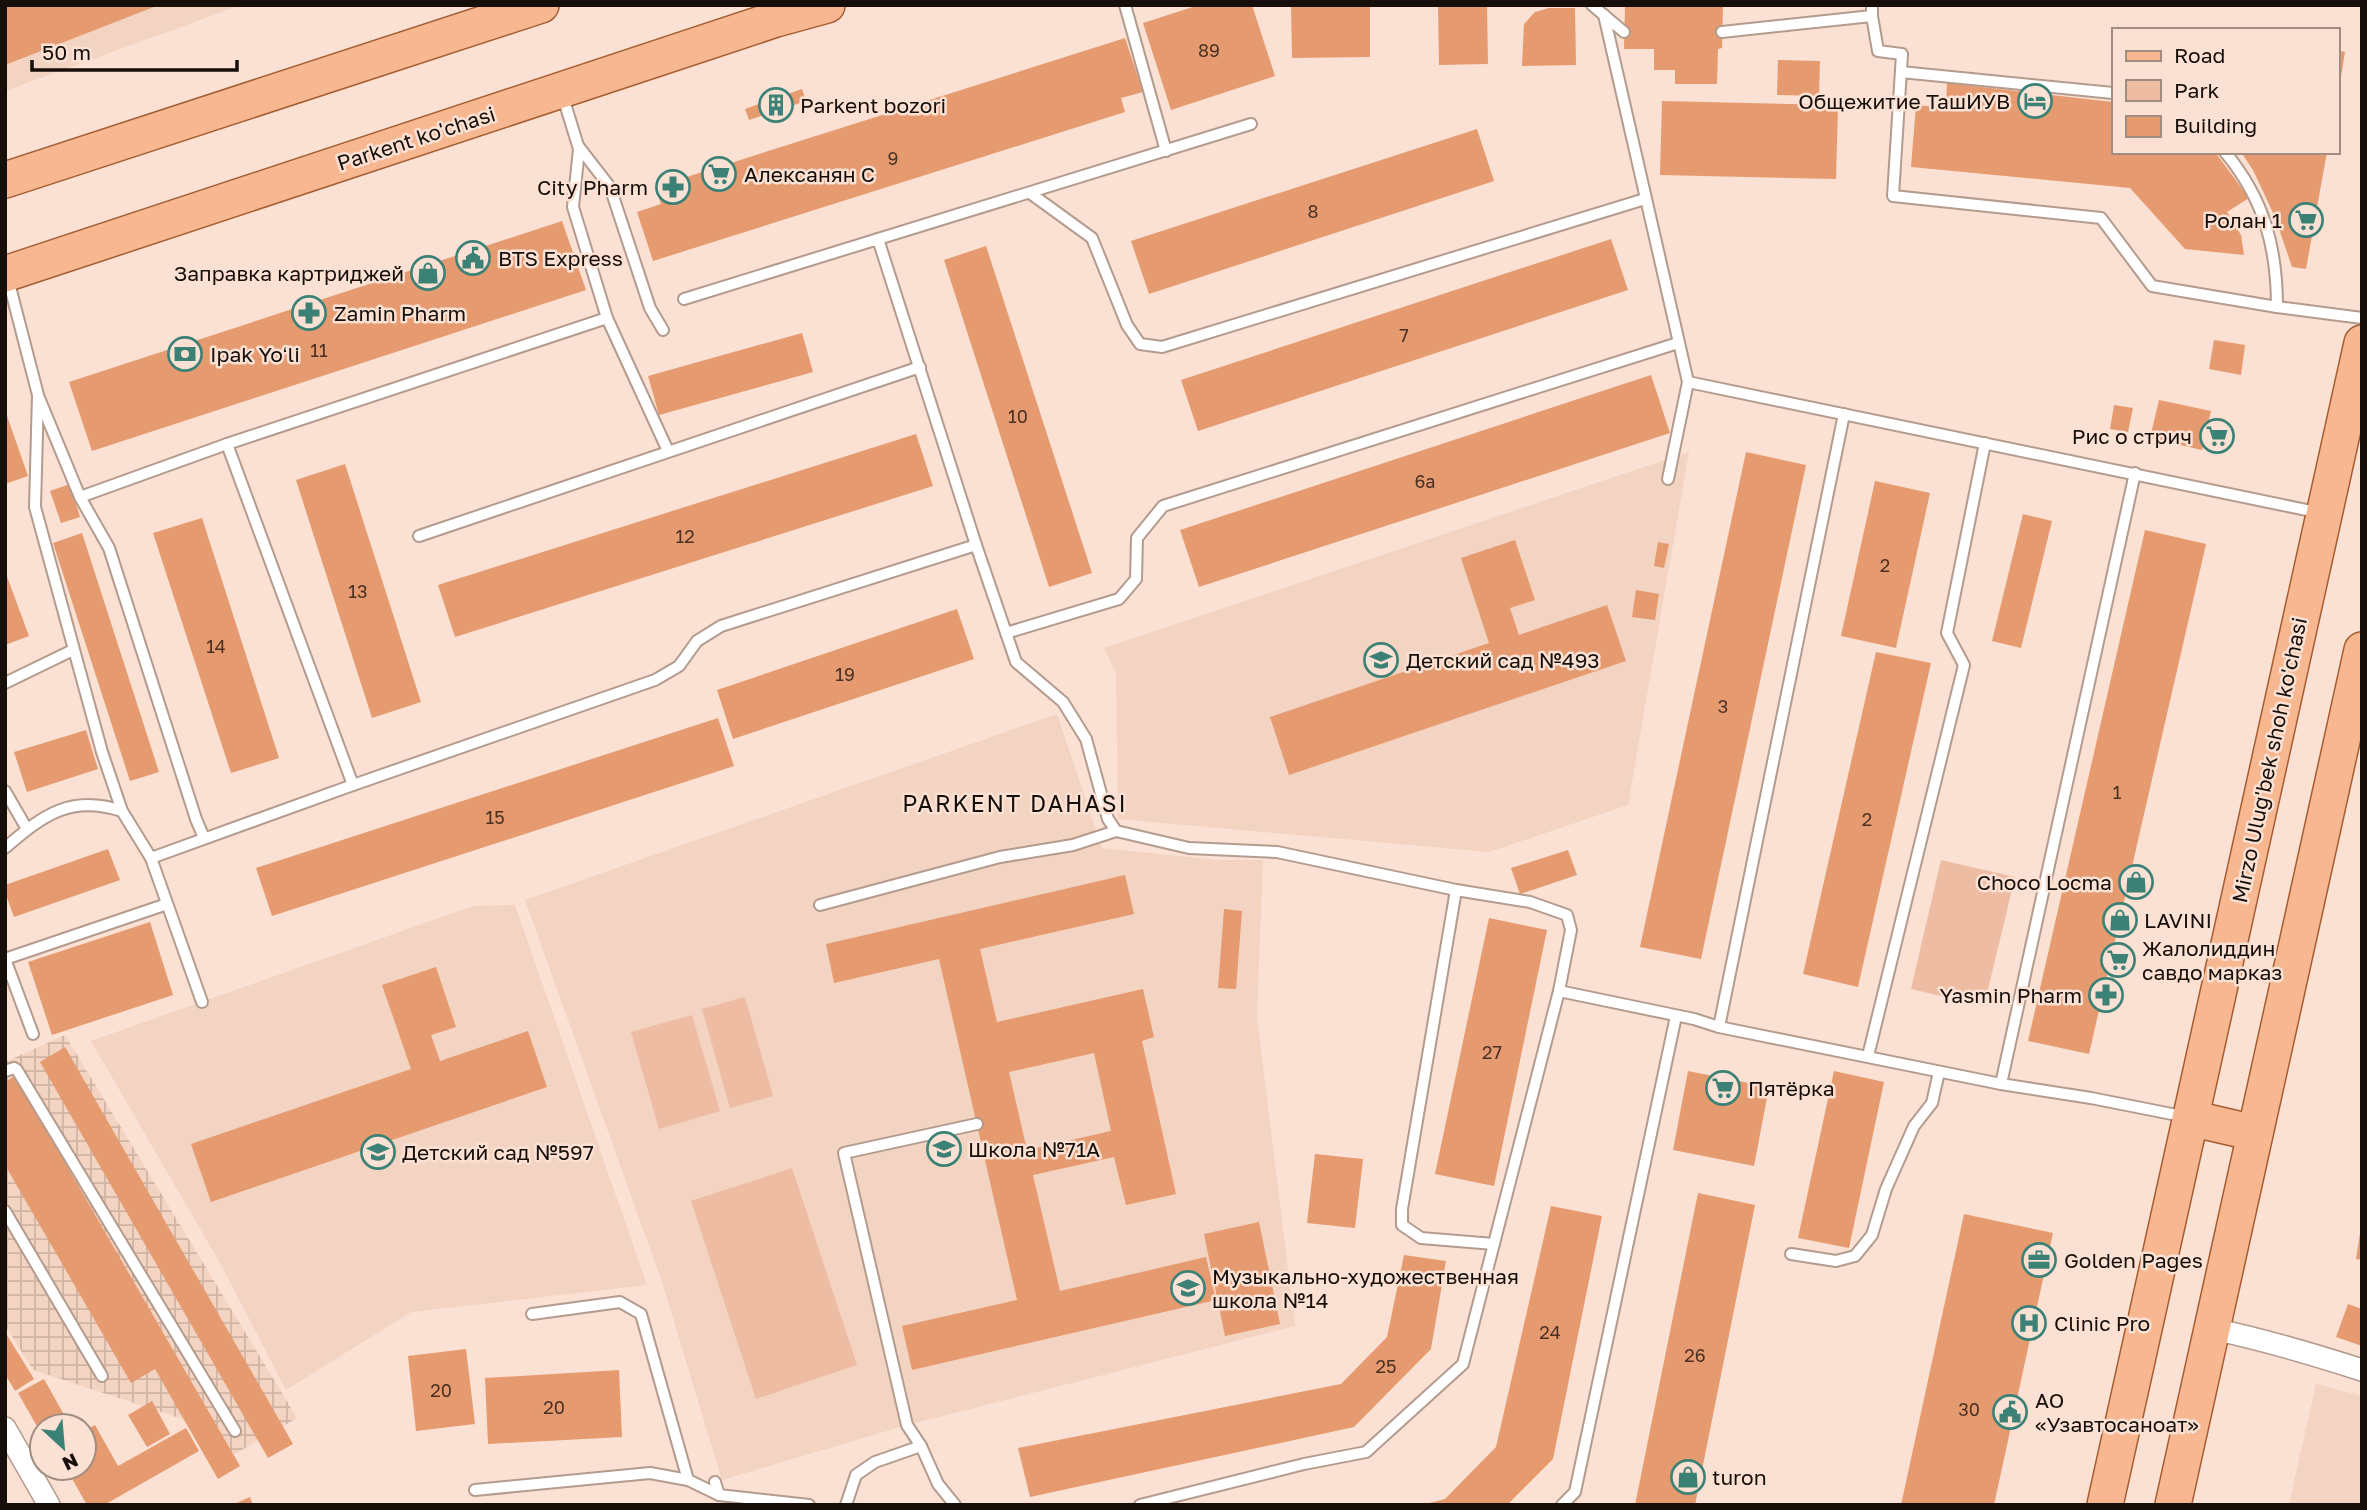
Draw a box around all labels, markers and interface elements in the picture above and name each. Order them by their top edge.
scale bar [32,28,236,72]
legend [2112,28,2339,154]
text: 50 m [42,39,91,65]
house number: 89 [1198,39,1220,61]
text: Road [2174,42,2225,68]
text: Park [2174,77,2220,103]
hotel icon: Общежитие ТашИУВ [2016,82,2054,120]
building icon: Parkent bozori [757,86,795,124]
place label: Общежитие ТашИУВ [1798,88,2010,114]
place label: Parkent bozori [800,92,946,118]
street label: Parkent ko'chasi [334,100,498,176]
text: Building [2174,112,2257,138]
house number: 9 [888,147,898,169]
supermarket icon: Алексанян С [700,155,738,193]
place label: Алексанян С [744,161,875,187]
pharmacy icon: City Pharm [654,168,692,206]
place label: City Pharm [537,174,648,200]
house number: 8 [1308,200,1318,222]
supermarket icon: Ролан 1 [2287,201,2325,239]
place label: Ролан 1 [2204,207,2282,233]
public building icon: BTS Express [454,239,492,277]
place label: BTS Express [498,245,623,271]
shop icon: Заправка картриджей [409,254,447,292]
place label: Заправка картриджей [174,260,404,286]
pharmacy icon: Zamin Pharm [290,294,328,332]
place label: Zamin Pharm [334,300,466,326]
house number: 7 [1399,324,1409,346]
bank icon: Ipak Yoʻli [166,335,204,373]
house number: 11 [310,339,328,361]
place label: Ipak Yoʻli [210,341,300,367]
house number: 10 [1008,405,1028,427]
supermarket icon: Рис о стрич [2198,417,2236,455]
place label: Рис о стрич [2072,423,2192,449]
house number: 6а [1414,470,1436,492]
house number: 12 [675,525,695,547]
house number: 2 [1880,554,1890,576]
house number: 13 [348,580,368,602]
street label: Mirzo Ulug'bek shoh ko'chasi [2226,615,2312,905]
house number: 14 [206,635,226,657]
school or university icon: Детский сад №493 [1362,641,1400,679]
place label: Детский сад №493 [1406,647,1600,673]
house number: 19 [835,663,855,685]
house number: 3 [1718,695,1728,717]
house number: 1 [2113,781,2122,803]
district label: PARKENT DAHASI [902,789,1128,817]
house number: 15 [485,806,505,828]
house number: 2 [1862,808,1872,830]
shop icon: Choco Locma [2117,863,2155,901]
place label: Choco Locma [1977,869,2112,895]
shop icon: LAVINI [2101,901,2139,939]
place label: LAVINI [2144,907,2212,933]
place label: Жалолиддин савдо марказ [2142,935,2282,985]
supermarket icon: Жалолиддин савдо марказ [2099,941,2137,979]
pharmacy icon: Yasmin Pharm [2087,976,2125,1014]
place label: Yasmin Pharm [1940,982,2082,1008]
house number: 27 [1482,1041,1502,1063]
supermarket icon: Пятёрка [1704,1069,1742,1107]
place label: Пятёрка [1748,1075,1835,1101]
school or university icon: Школа №71А [925,1130,963,1168]
school or university icon: Детский сад №597 [359,1133,397,1171]
place label: Школа №71А [968,1136,1100,1162]
place label: Детский сад №597 [402,1139,594,1165]
office icon: Golden Pages [2020,1241,2058,1279]
place label: Golden Pages [2064,1247,2203,1273]
place label: Музыкально-художественная школа №14 [1212,1263,1519,1313]
school or university icon: Музыкально-художественная школа №14 [1169,1269,1207,1307]
hospital icon: Clinic Pro [2010,1304,2048,1342]
place label: Clinic Pro [2054,1310,2150,1336]
house number: 24 [1539,1321,1561,1343]
house number: 26 [1684,1344,1706,1366]
house number: 25 [1376,1355,1396,1377]
house number: 20 [430,1379,452,1401]
place label: АО «Узавтосаноат» [2035,1387,2199,1437]
public building icon: АО «Узавтосаноат» [1991,1393,2029,1431]
house number: 20 [543,1396,565,1418]
house number: 30 [1958,1398,1980,1420]
north arrow [28,1412,98,1482]
text: N [59,1449,82,1476]
shop icon: turon [1669,1458,1707,1496]
place label: turon [1712,1464,1767,1490]

